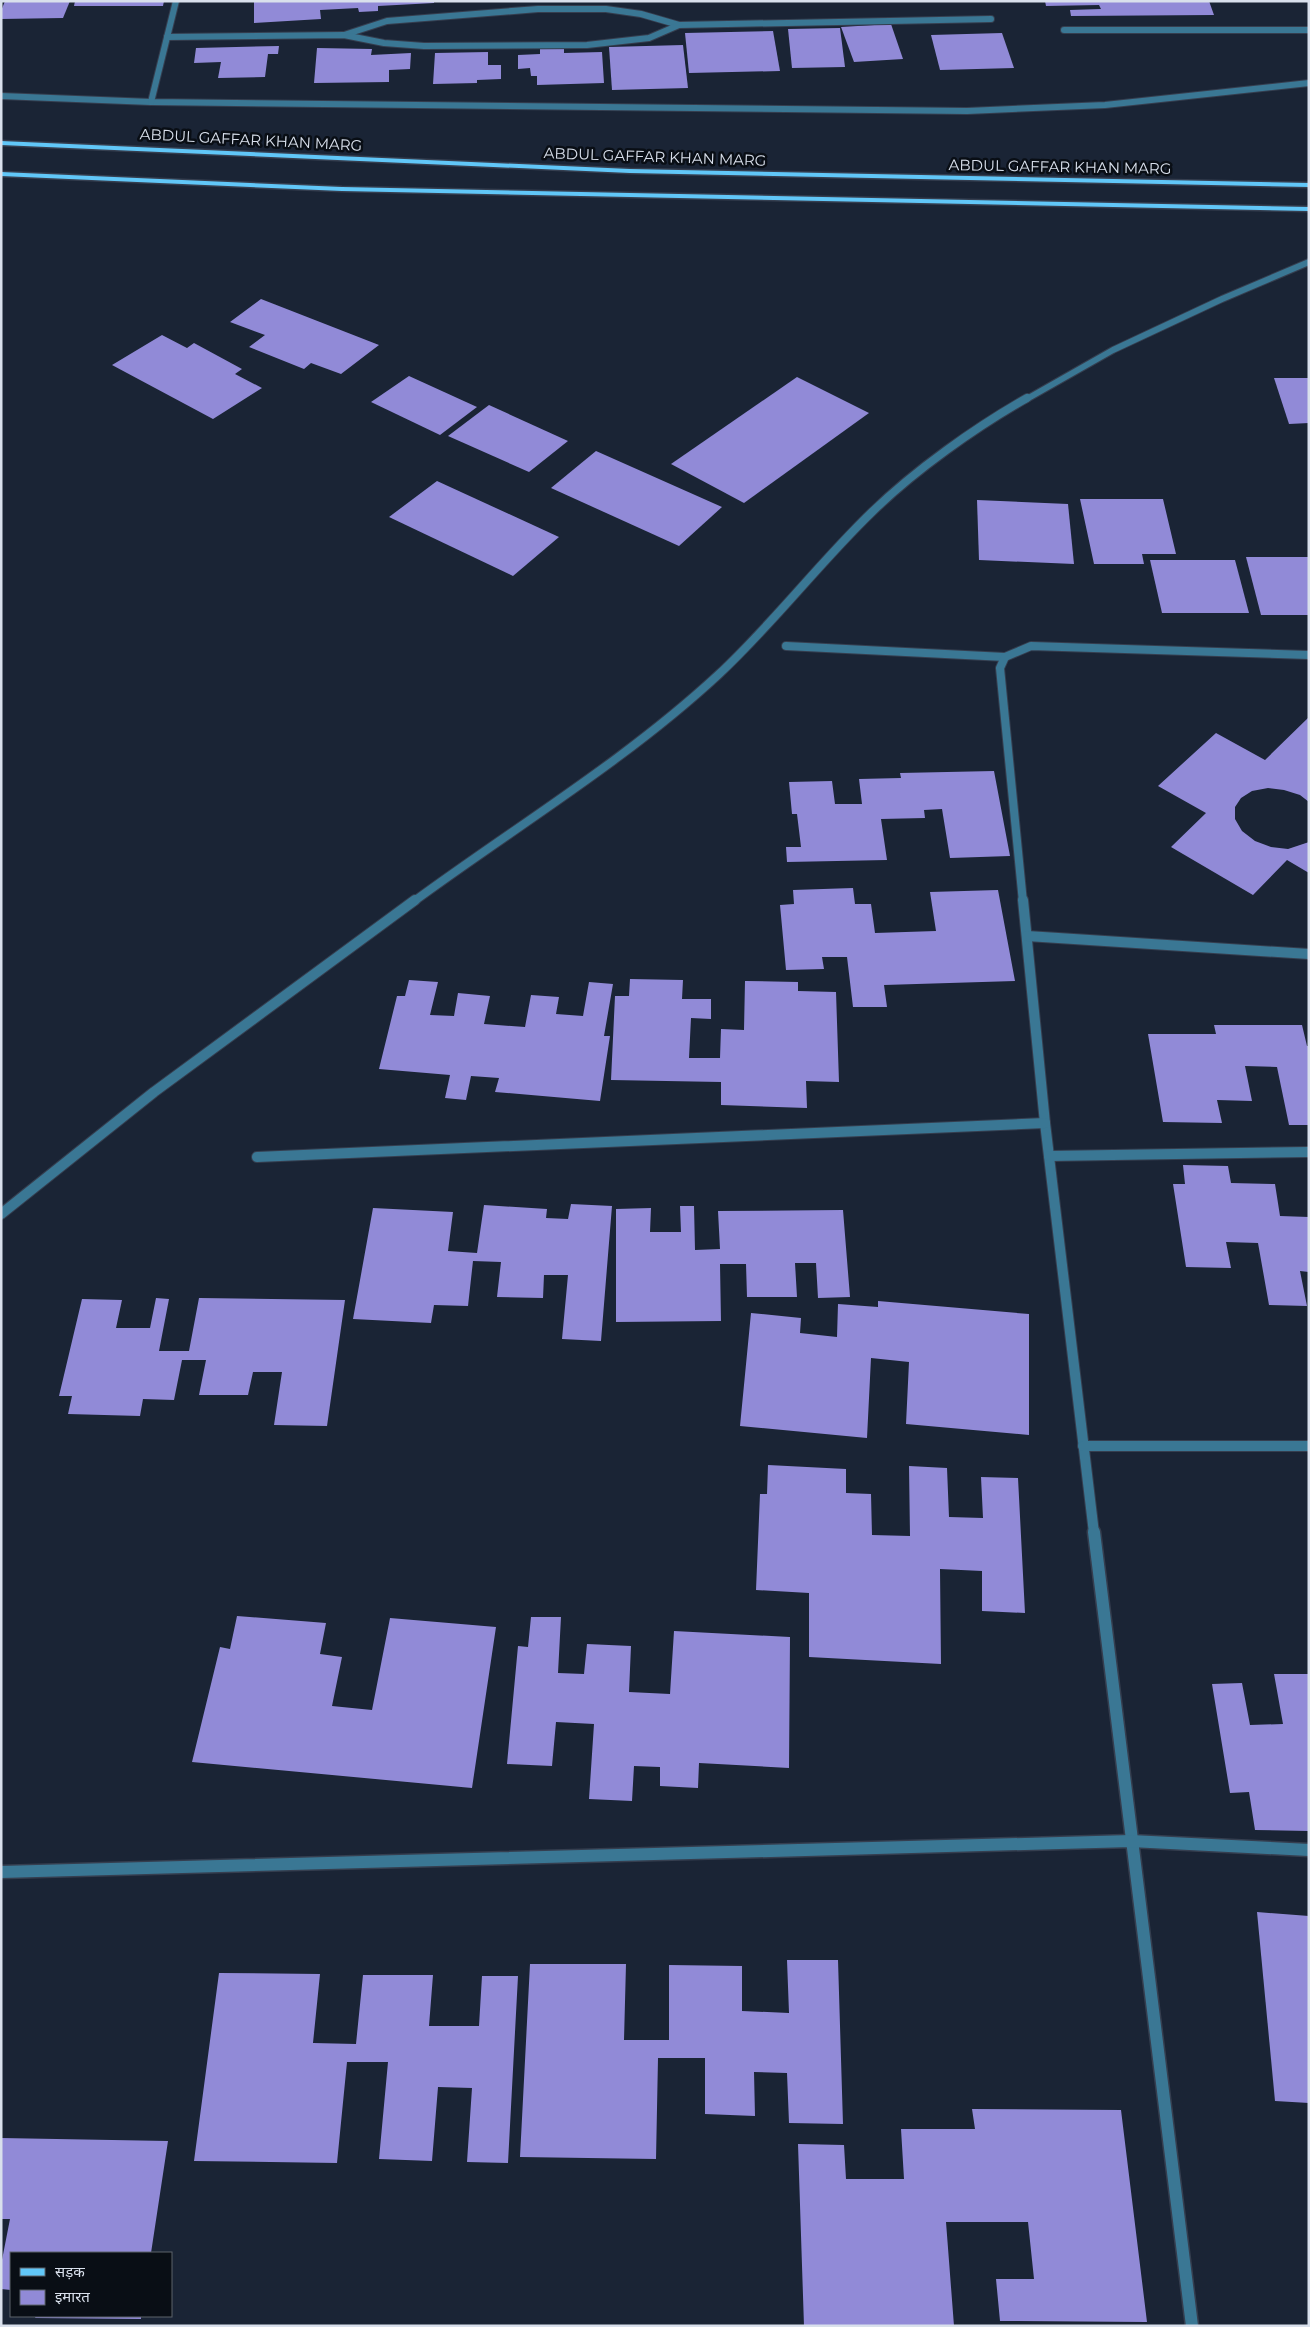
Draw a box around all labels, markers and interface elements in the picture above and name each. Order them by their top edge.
street label: ABDUL GAFFAR KHAN MARG [139,124,363,155]
street label: ABDUL GAFFAR KHAN MARG [543,143,767,170]
street label: ABDUL GAFFAR KHAN MARG [948,155,1172,178]
legend [10,2252,172,2317]
text: सड़क [55,2262,85,2281]
text: इमारत [55,2287,90,2306]

